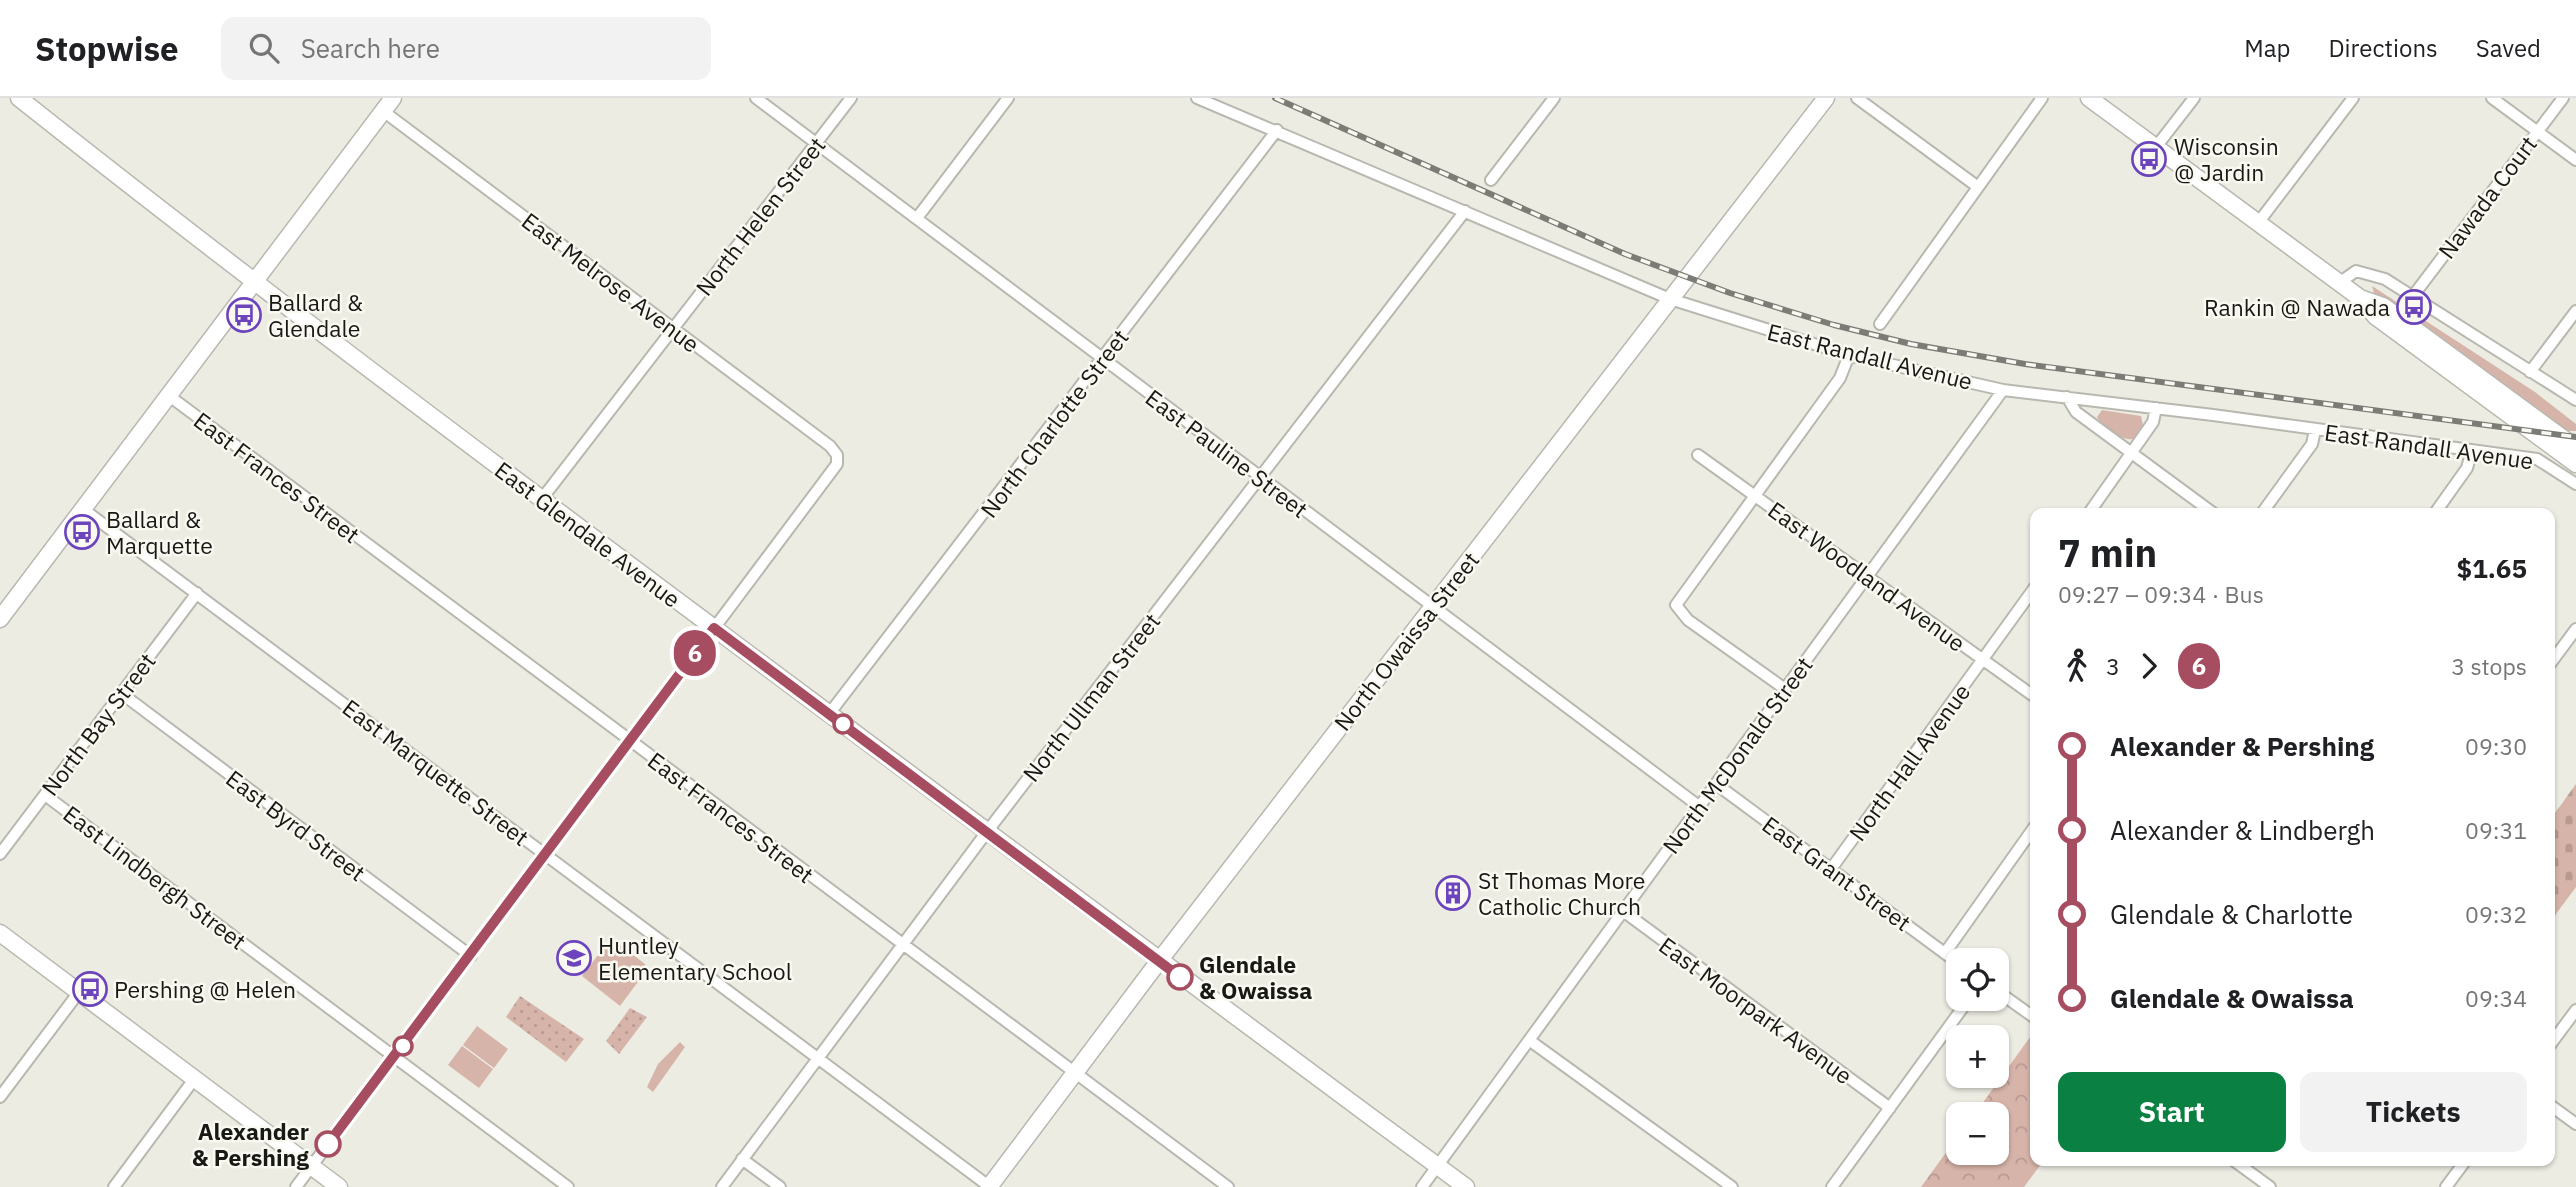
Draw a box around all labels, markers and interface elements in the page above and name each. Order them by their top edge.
search box [221,17,711,80]
text: Stopwise [35,27,179,70]
icon: search [245,29,283,67]
text: Search here [301,31,440,65]
text: Map [2244,32,2290,64]
text: Directions [2328,32,2438,64]
text: Saved [2476,32,2541,64]
street label: North Helen Street [689,130,831,302]
street label: Nawada Court [2431,130,2543,264]
place label: Wisconsin @ Jardin [2174,131,2279,187]
bus stop icon: Wisconsin @ Jardin [2130,140,2168,178]
street label: East Melrose Avenue [516,205,706,359]
place label: Ballard & Glendale [268,287,363,343]
bus stop icon: Rankin @ Nawada [2395,288,2433,326]
place label: Rankin @ Nawada [2204,292,2390,322]
bus stop icon: Ballard & Glendale [225,296,263,334]
street label: East Randall Avenue [1764,316,1976,396]
street label: North Charlotte Street [973,323,1135,523]
street label: East Pauline Street [1140,382,1314,524]
street label: East Frances Street [188,405,366,549]
street label: East Randall Avenue [2323,417,2535,475]
street label: East Glendale Avenue [489,454,687,614]
street label: East Woodland Avenue [1762,494,1972,658]
place label: Ballard & Marquette [106,504,213,560]
bus stop icon: Ballard & Marquette [63,513,101,551]
text: 7 min [2058,528,2157,577]
street label: North Owaissa Street [1327,545,1485,737]
text: $1.65 [2457,551,2527,585]
text: 09:27 – 09:34 · Bus [2058,579,2264,609]
street label: North Ullman Street [1016,607,1166,787]
line badge: 6 [672,630,718,676]
text: 6 [688,637,702,669]
street label: North Bay Street [34,647,162,801]
icon: walk [2058,647,2096,685]
icon: forward [2130,647,2168,685]
text: 6 [2192,650,2206,682]
street label: North McDonald Street [1655,651,1819,859]
text: 3 [2106,651,2120,681]
text: 3 stops [2451,651,2527,681]
street label: North Hall Avenue [1842,677,1976,847]
street label: East Marquette Street [337,692,535,852]
unlabelled marker [833,714,853,734]
text: Alexander & Pershing [2110,729,2374,763]
text: 09:30 [2465,731,2527,761]
street label: East Frances Street [642,745,820,889]
street label: East Byrd Street [220,763,372,887]
street label: East Lindbergh Street [58,798,252,956]
street label: East Grant Street [1757,809,1917,937]
text: Alexander & Lindbergh [2110,813,2375,847]
text: 09:31 [2465,815,2527,845]
place label: St Thomas More Catholic Church [1478,865,1645,921]
building icon: St Thomas More Catholic Church [1434,874,1472,912]
text: Glendale & Charlotte [2110,897,2353,931]
text: 09:32 [2465,899,2527,929]
place label: Huntley Elementary School [598,930,792,986]
street label: East Moorpark Avenue [1654,930,1858,1090]
school or university icon: Huntley Elementary School [555,939,593,977]
map controls [1946,948,2009,1165]
button: locate [1946,948,2009,1011]
place label: Glendale & Owaissa [1199,949,1312,1005]
marker: Glendale & Owaissa [1167,964,1193,990]
bus stop icon: Pershing @ Helen [71,970,109,1008]
place label: Pershing @ Helen [114,974,296,1004]
text: Glendale & Owaissa [2110,981,2354,1015]
text: 09:34 [2465,983,2527,1013]
button: + [1946,1025,2009,1088]
unlabelled marker [393,1036,413,1056]
button: Start [2058,1072,2286,1152]
button: Tickets [2300,1072,2527,1152]
button: − [1946,1102,2009,1165]
place label: Alexander & Pershing [192,1116,309,1172]
marker: Alexander & Pershing [315,1131,341,1157]

